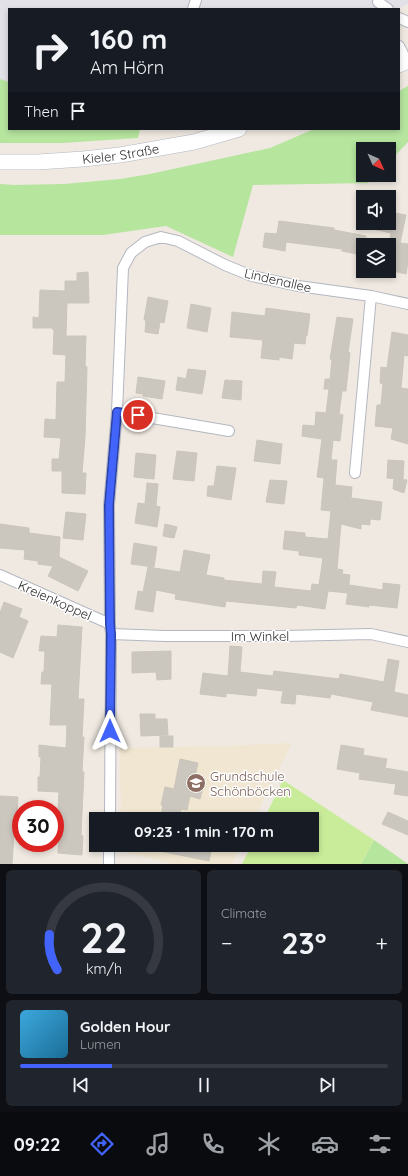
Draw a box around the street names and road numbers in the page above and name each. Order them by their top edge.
street label: Kieler Straße [81,140,160,167]
street label: Lindenallee [243,265,313,295]
street label: Kreienkoppel [16,577,94,623]
street label: Im Winkel [231,628,289,644]

